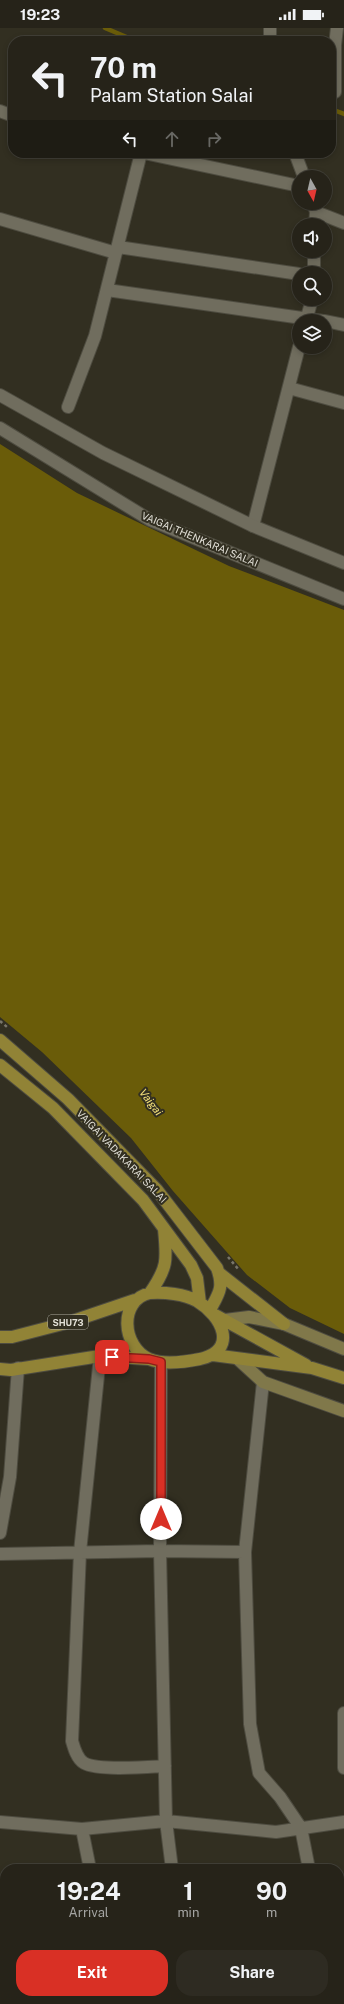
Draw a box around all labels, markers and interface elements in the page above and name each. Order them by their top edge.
text: 19:23 [20,6,60,23]
text: 70 m [90,51,157,84]
icon: left [24,52,76,104]
text: Palam Station Salai [90,85,253,106]
icon: left [119,128,141,150]
icon: ahead [161,128,183,150]
icon: right [203,128,225,150]
north arrow [292,170,332,210]
map controls [292,170,332,354]
button: sound [292,218,332,258]
button: search [292,266,332,306]
button: layers [292,314,332,354]
street label: VAIGAI THENKARAI SALAI [140,509,260,569]
water label: Vaigai [137,1086,165,1118]
street label: VAIGAI VADAKARAI SALAI [75,1107,169,1205]
road number: SHU73 [48,1315,88,1329]
pin [95,1340,129,1374]
icon: arrive [101,1346,123,1368]
position arrow [140,1498,182,1540]
text: 19:24 [57,1877,121,1905]
text: 1 [183,1877,194,1905]
text: 90 [256,1877,287,1905]
text: Arrival [69,1905,109,1920]
text: min [177,1905,199,1920]
text: m [266,1905,277,1920]
button: Exit [16,1950,168,1996]
button: Share [176,1950,328,1996]

